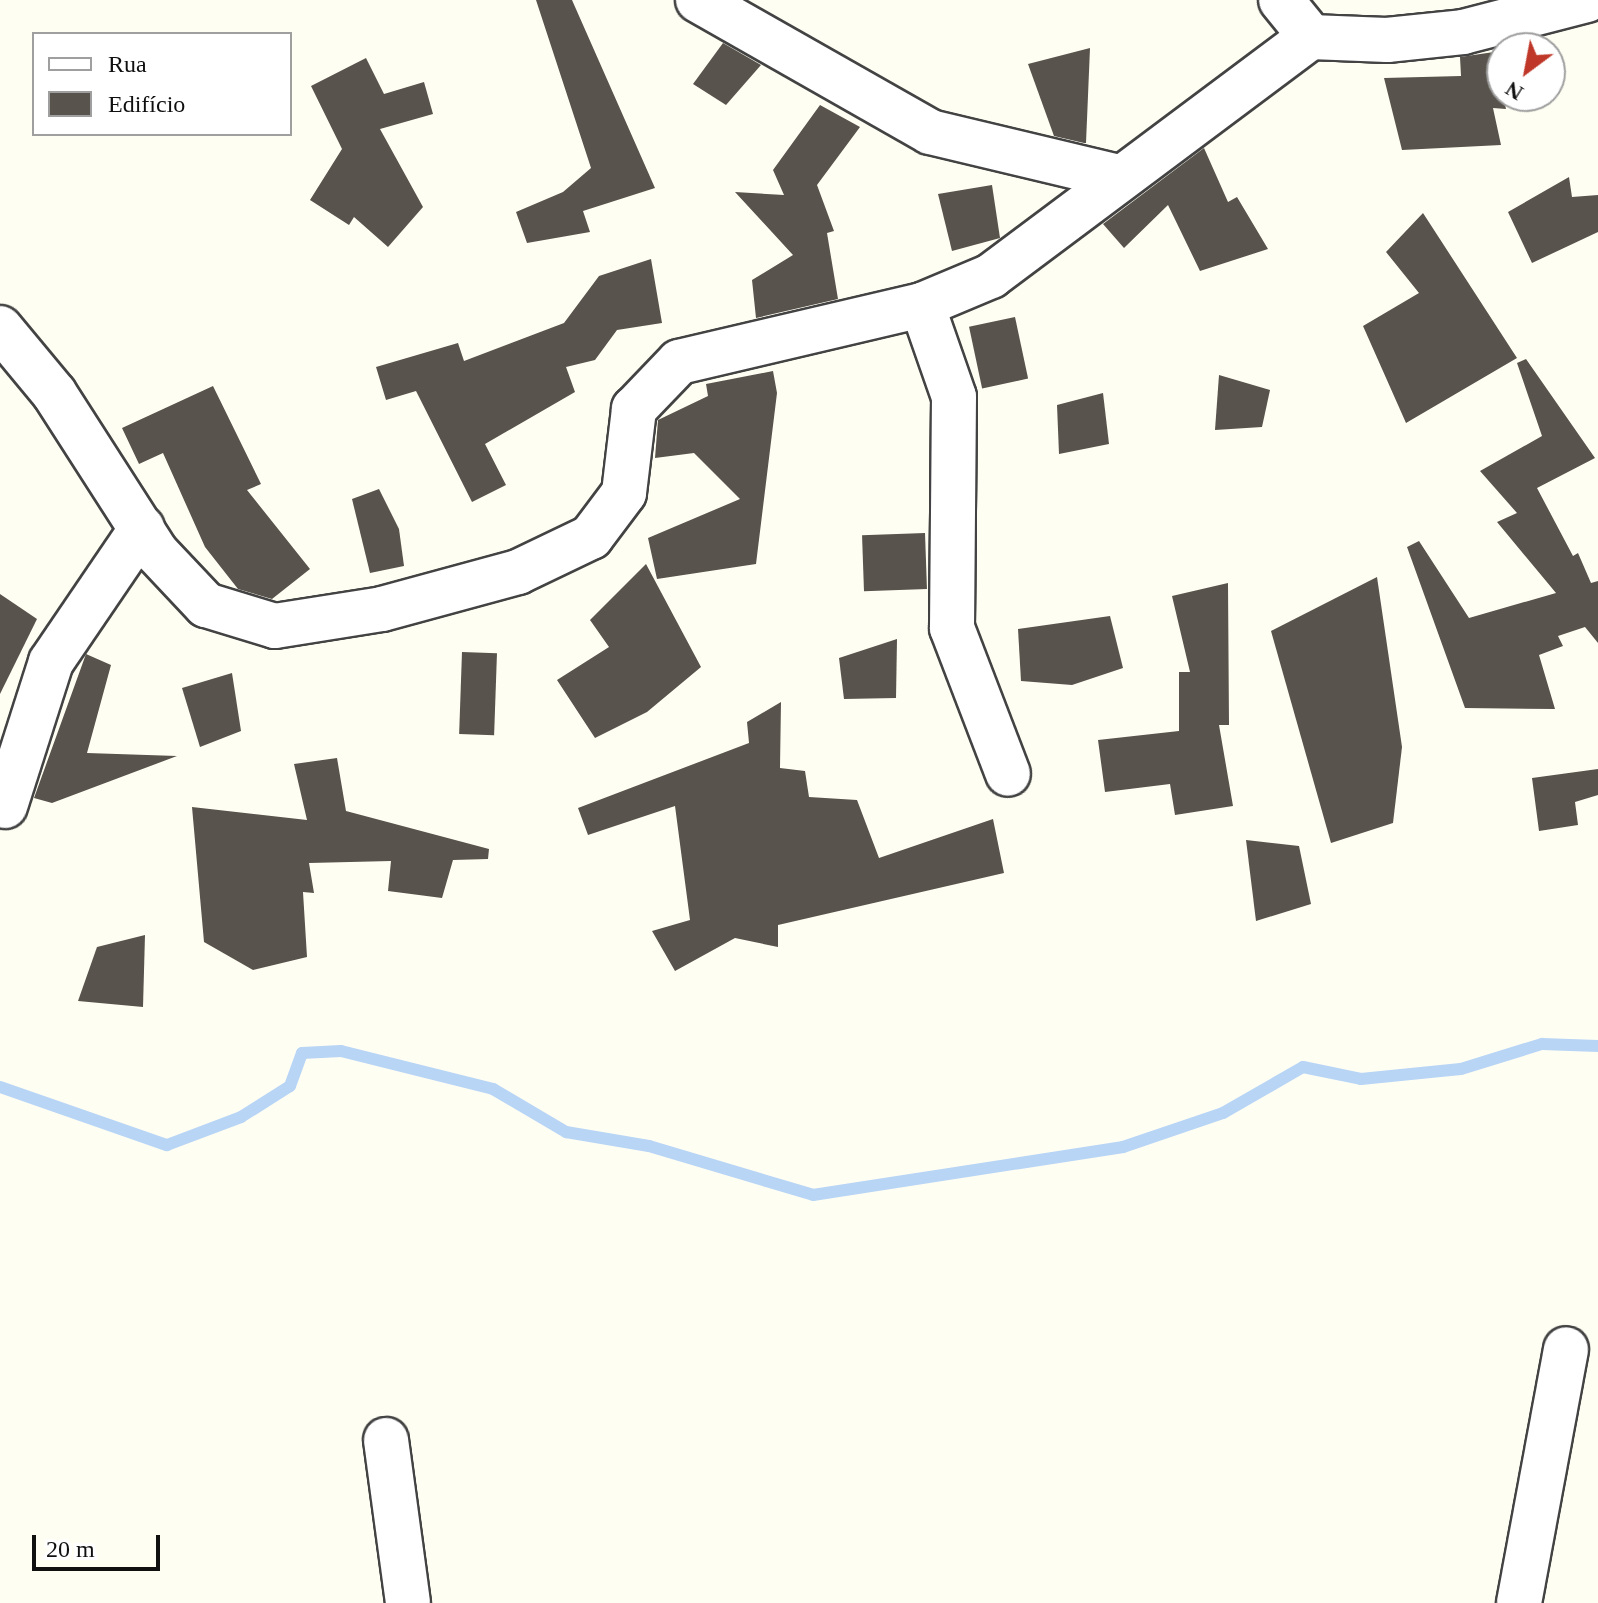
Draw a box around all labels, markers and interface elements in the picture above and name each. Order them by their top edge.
legend [32,32,292,136]
north arrow [1486,32,1566,112]
text: Rua [108,51,147,77]
text: N [1501,76,1527,106]
text: Edifício [108,91,185,117]
scale bar [36,1519,164,1569]
text: 20 m [46,1536,95,1562]

